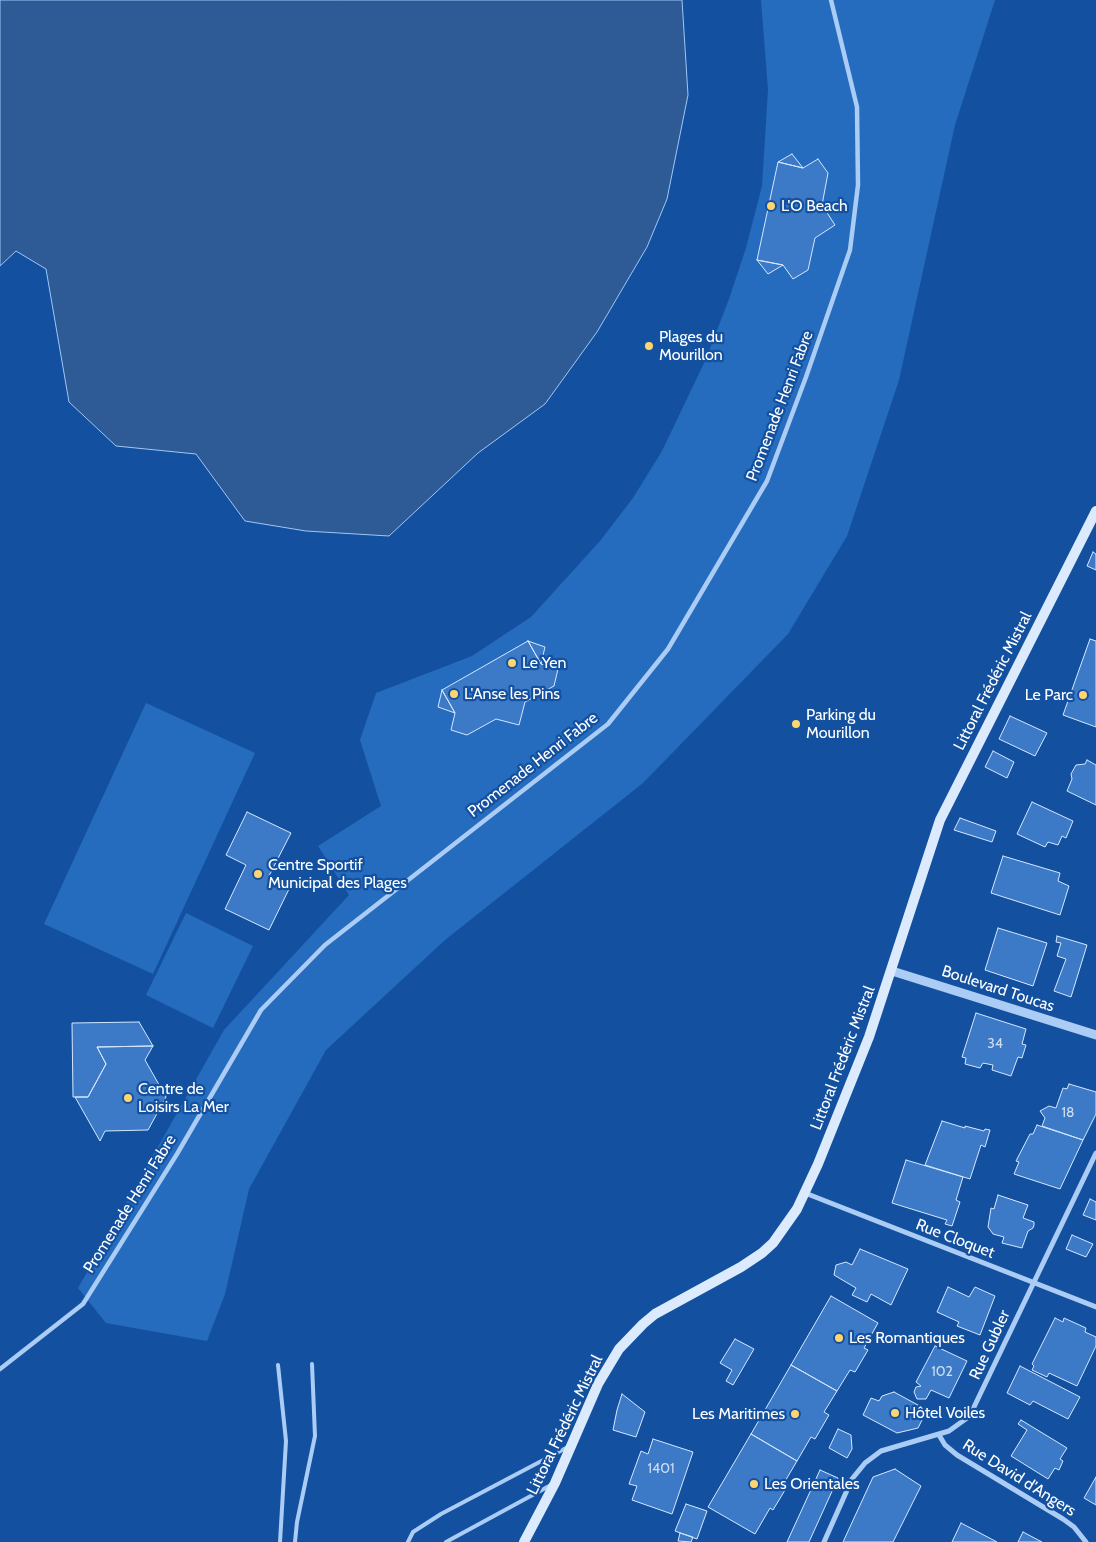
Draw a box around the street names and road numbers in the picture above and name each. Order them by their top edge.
street label: Promenade Henri Fabre [742,328,818,484]
street label: Littoral Frédéric Mistral [950,609,1036,753]
street label: Promenade Henri Fabre [464,708,602,822]
street label: Boulevard Toucas [939,962,1057,1016]
street label: Littoral Frédéric Mistral [807,983,879,1133]
street label: Promenade Henri Fabre [80,1131,180,1277]
street label: Rue Cloquet [913,1215,997,1263]
street label: Rue Gubler [966,1307,1014,1383]
street label: Littoral Frédéric Mistral [523,1352,607,1498]
street label: Rue David d'Angers [959,1435,1079,1521]

